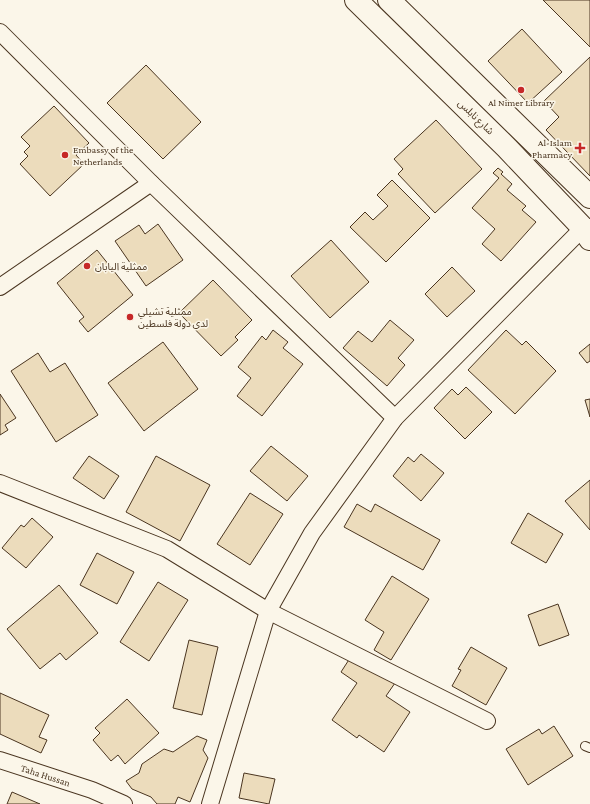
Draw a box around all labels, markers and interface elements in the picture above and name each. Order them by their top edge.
marker: Al Nimer Library [516,85,526,95]
street label: شارع نابلس [454,97,496,138]
place label: Al Nimer Library [488,97,554,108]
place label: Al-Islam Pharmacy [532,137,572,160]
marker: Al-Islam Pharmacy [575,143,585,153]
place label: Embassy of the Netherlands [73,144,134,167]
marker: Embassy of the Netherlands [60,150,70,160]
marker: ممثلية اليابان [82,261,92,271]
place label: ممثلية اليابان [95,261,147,272]
place label: ممثلية تشيلي لدى دولة فلسطين [138,306,208,330]
marker: ممثلية تشيلي لدى دولة فلسطين [125,312,135,322]
street label: Taha Hussan [19,762,72,788]

